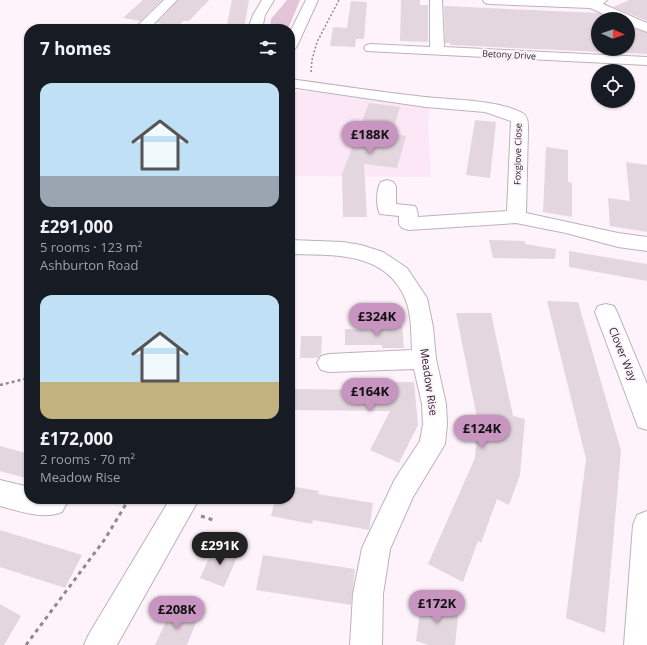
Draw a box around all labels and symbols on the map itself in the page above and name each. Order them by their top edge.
north arrow [591,12,635,56]
street label: Betony Drive [482,47,536,62]
pin: £188K [342,121,398,155]
street label: Foxglove Close [510,123,525,185]
pin: £324K [349,303,405,337]
street label: Clover Way [606,325,641,384]
street label: Meadow Rise [417,347,442,417]
pin: £164K [342,378,398,412]
pin: £124K [454,415,510,449]
pin: £291K [192,532,248,566]
pin: £172K [409,590,465,624]
pin: £208K [149,596,205,630]

